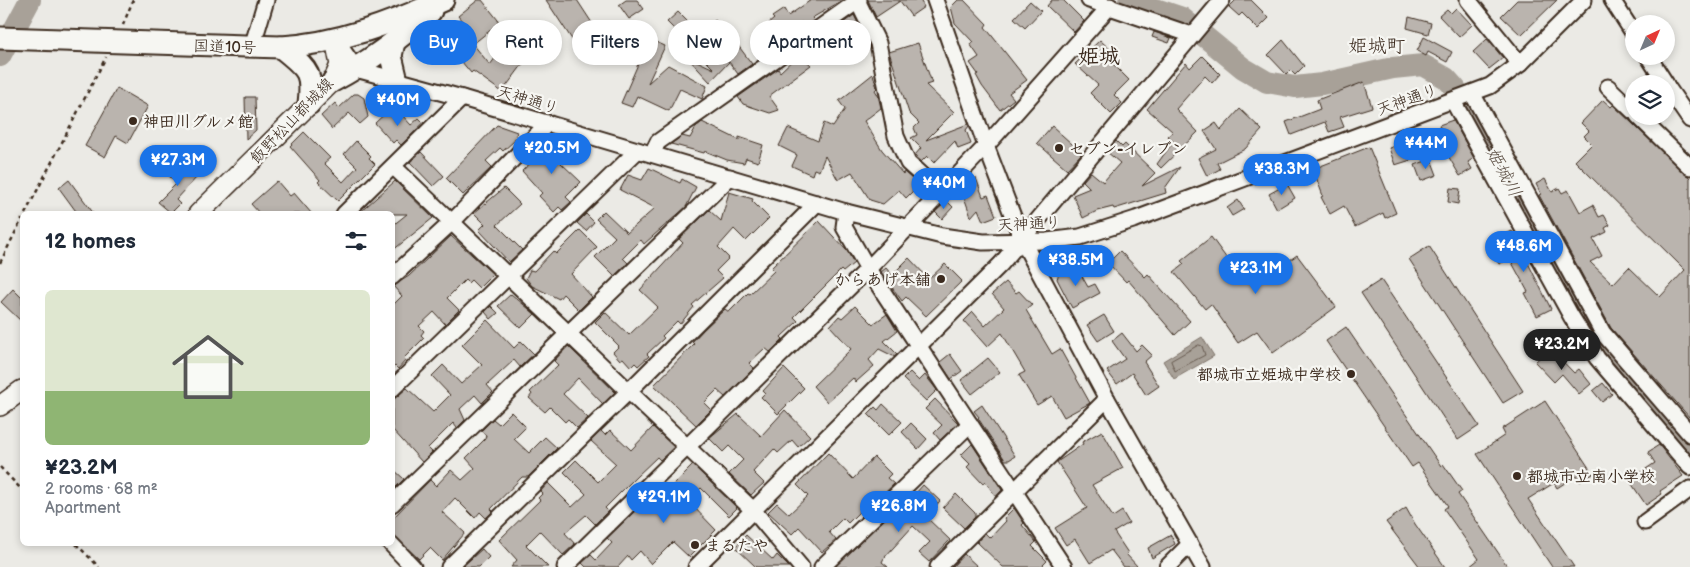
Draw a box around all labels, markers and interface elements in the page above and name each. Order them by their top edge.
north arrow [1625,15,1675,65]
map controls [1625,15,1675,125]
chip: Buy [410,20,477,65]
chip: Rent [487,20,562,65]
chip: Filters [572,20,658,65]
chip: New [668,20,740,65]
chip: Apartment [750,20,871,65]
district label: 姫城町 [1348,35,1406,58]
street label: 国道10号 [193,37,257,58]
district label: 姫城 [1078,44,1120,69]
street label: 飯野松山都城線 [246,74,338,168]
button: layers [1625,75,1675,125]
street label: 天神通り [1374,81,1441,120]
street label: 天神通り [494,82,561,119]
pin: ¥40M [368,84,428,127]
text: ¥40M [376,91,420,110]
place label: 神田川グルメ館 [143,113,254,132]
marker: 神田川グルメ館 [127,115,139,127]
pin: ¥44M [1396,128,1456,170]
pin: ¥20.5M [511,132,593,175]
text: ¥44M [1405,134,1447,153]
text: ¥20.5M [524,139,580,158]
place label: セブン-イレブン [1069,140,1188,159]
marker: セブン-イレブン [1053,142,1065,154]
pin: ¥27.3M [137,144,219,187]
water label: 姫城川 [1481,144,1526,201]
text: ¥27.3M [151,151,205,170]
pin: ¥38.3M [1241,154,1323,196]
text: ¥38.3M [1254,160,1310,179]
pin: ¥40M [914,168,974,210]
text: ¥40M [922,174,966,193]
street label: 天神通り [997,213,1062,236]
icon: filters [342,227,370,255]
text: 12 homes [45,229,136,254]
pin: ¥48.6M [1483,230,1565,273]
text: ¥48.6M [1496,237,1552,256]
pin: ¥38.5M [1035,244,1117,287]
text: ¥38.5M [1048,251,1104,270]
pin: ¥23.1M [1215,252,1297,295]
text: ¥23.1M [1230,259,1282,278]
place label: からあげ本舗 [834,271,931,290]
marker: からあげ本舗 [935,273,947,285]
icon: home [163,322,253,412]
pin: ¥23.2M [1521,328,1603,371]
text: ¥23.2M [1534,335,1590,354]
place label: 都城市立姫城中学校 [1197,366,1341,385]
marker: 都城市立姫城中学校 [1345,368,1357,380]
text: ¥23.2M [45,455,118,480]
place label: 都城市立南小学校 [1527,468,1655,487]
marker: 都城市立南小学校 [1511,470,1523,482]
text: 2 rooms · 68 m² [45,480,158,499]
pin: ¥29.1M [623,482,705,524]
text: ¥29.1M [638,488,690,507]
pin: ¥26.8M [858,490,940,533]
text: ¥26.8M [871,497,927,516]
text: Apartment [45,499,121,518]
place label: まるたや [705,537,769,556]
marker: まるたや [689,539,701,551]

